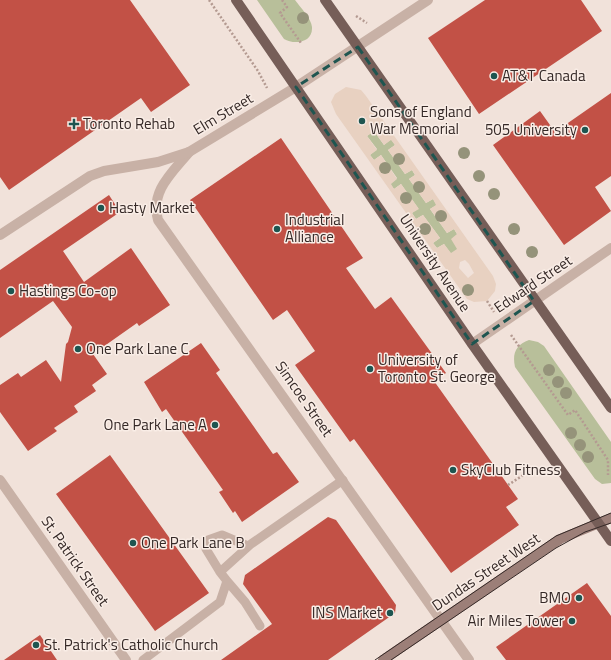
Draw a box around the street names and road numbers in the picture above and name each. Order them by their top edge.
street label: Elm Street [188,86,258,140]
street label: University Avenue [394,209,477,316]
street label: Edward Street [489,249,577,318]
street label: Simcoe Street [270,356,339,442]
street label: St. Patrick Street [36,511,116,611]
street label: Dundas Street West [427,526,545,616]

